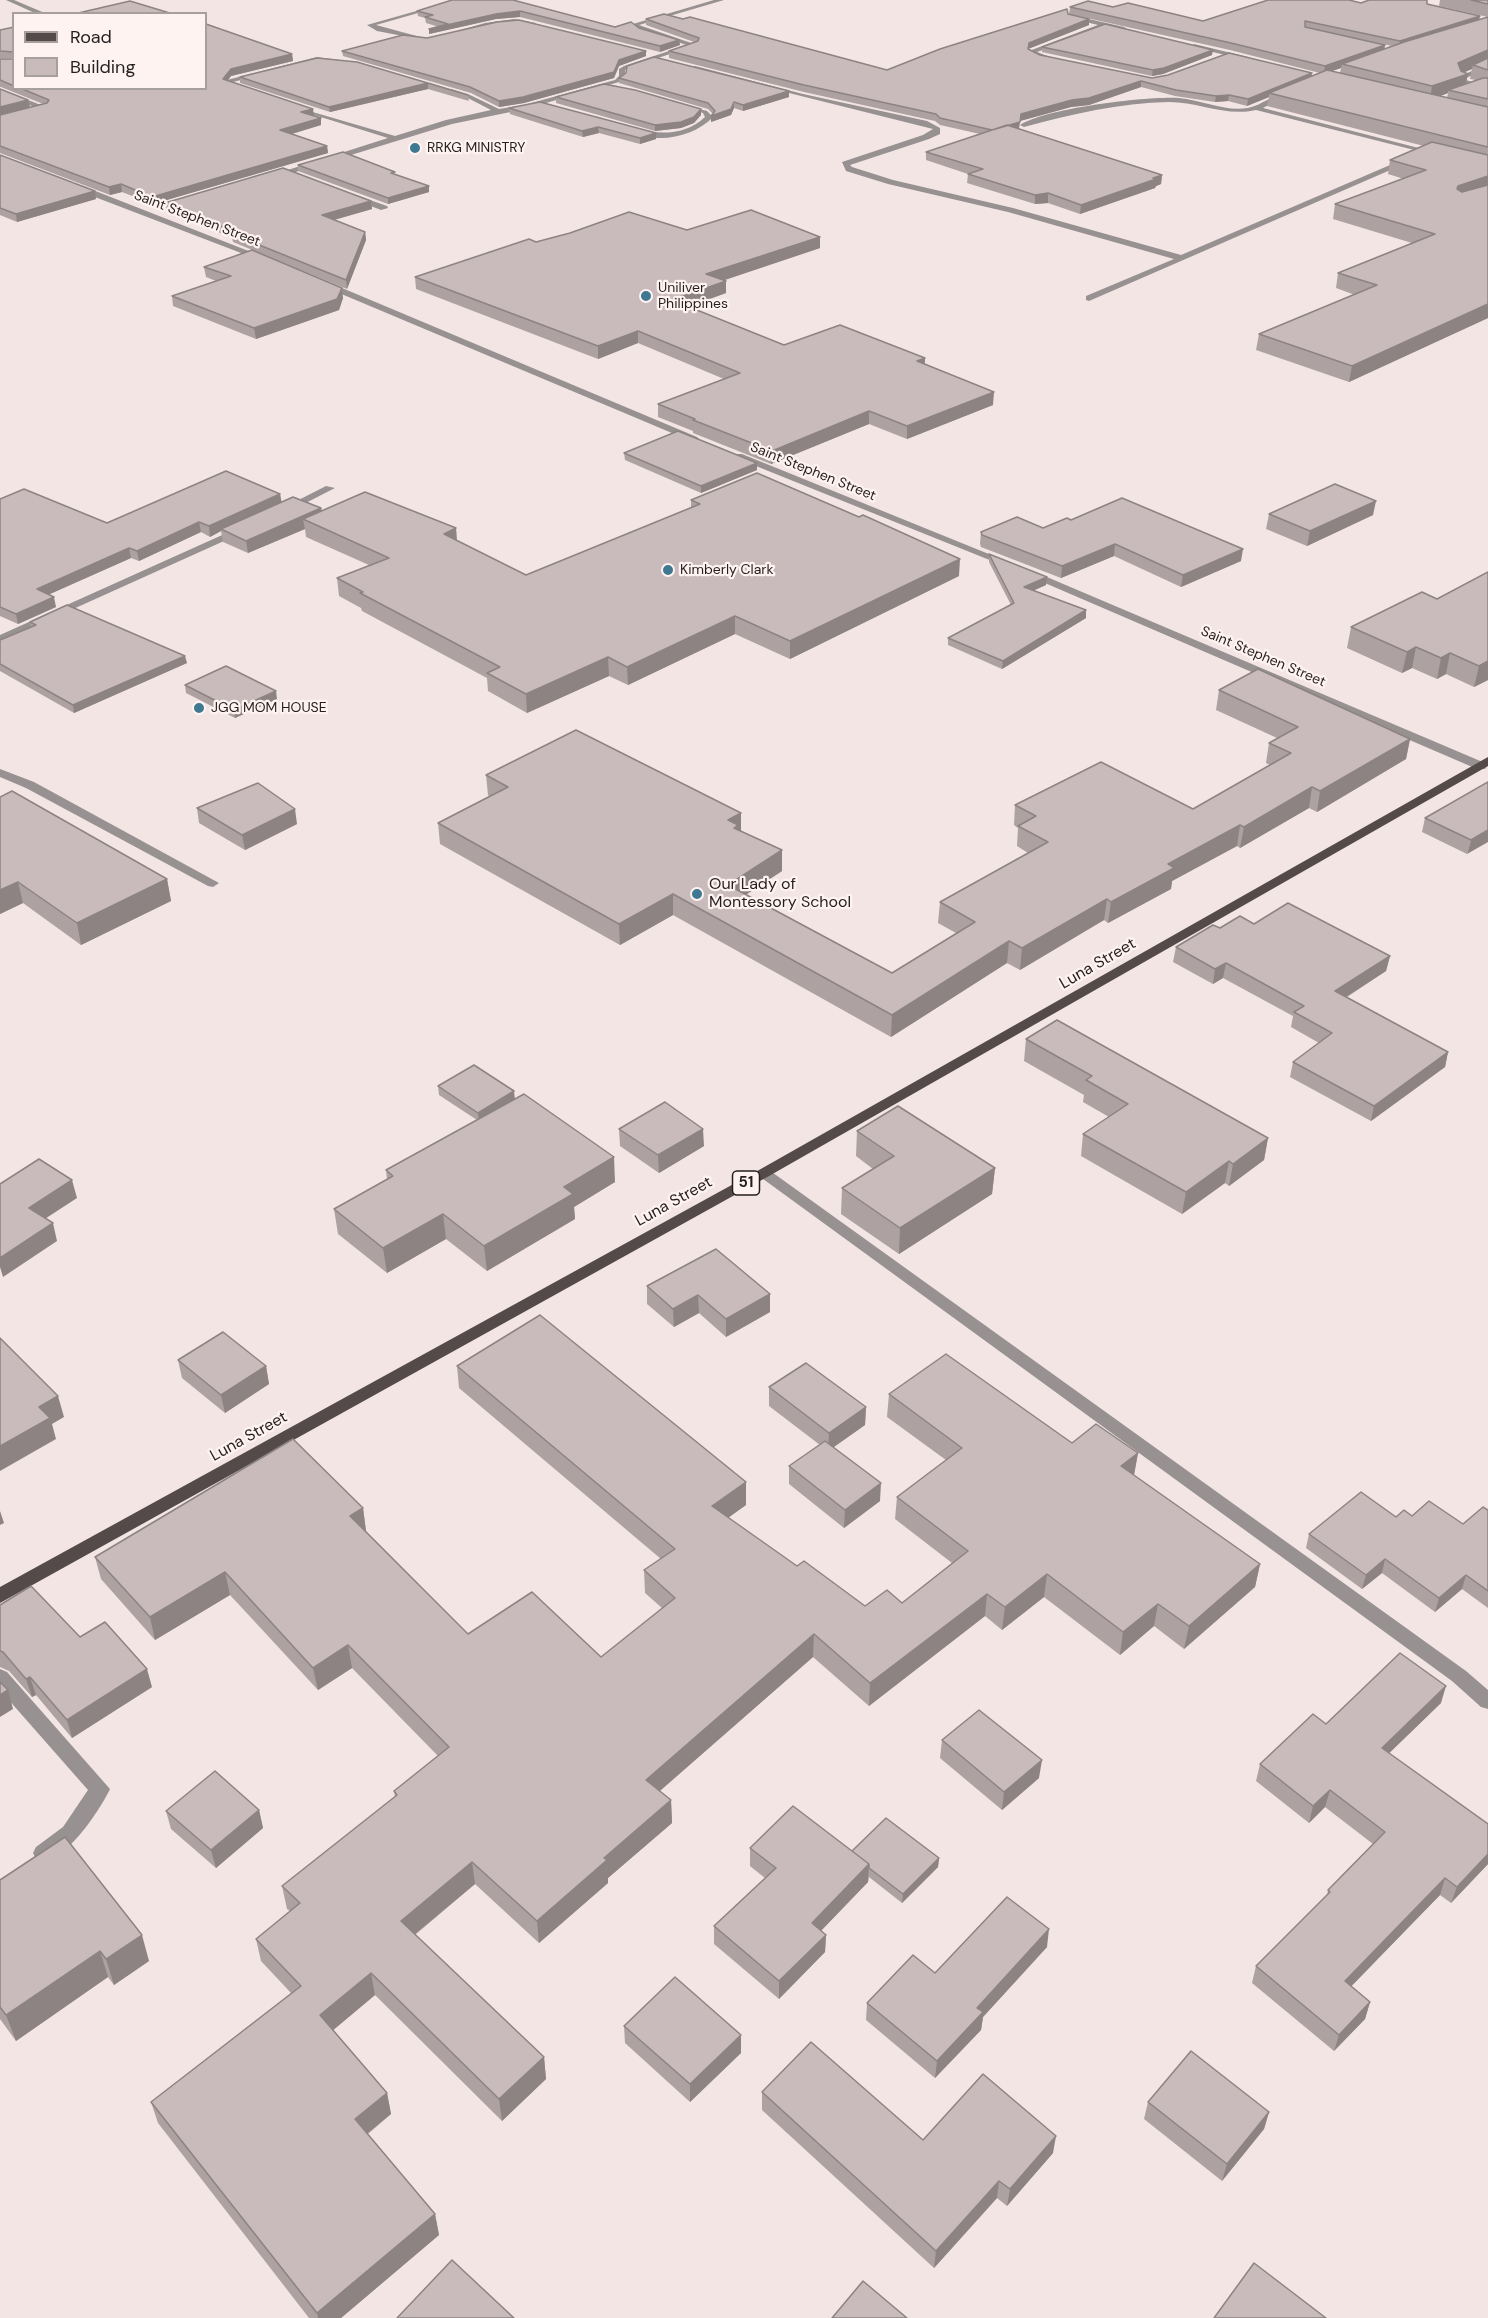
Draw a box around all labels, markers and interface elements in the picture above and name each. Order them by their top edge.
legend [12,12,207,90]
text: Road [70,25,112,49]
text: Building [70,55,135,79]
place label: RRKG MINISTRY [427,140,525,156]
marker: RRKG MINISTRY [408,141,422,155]
street label: Saint Stephen Street [131,187,263,251]
place label: Uniliver Philippines [658,280,728,312]
marker: Uniliver Philippines [639,289,653,303]
street label: Saint Stephen Street [748,439,878,505]
place label: Kimberly Clark [680,562,774,578]
marker: Kimberly Clark [661,563,675,577]
street label: Saint Stephen Street [1198,623,1328,691]
place label: JGG MOM HOUSE [211,700,327,716]
marker: JGG MOM HOUSE [192,701,206,715]
place label: Our Lady of Montessory School [709,875,851,913]
marker: Our Lady of Montessory School [690,887,704,901]
street label: Luna Street [1056,934,1140,994]
road number: 51 [732,1171,760,1195]
street label: Luna Street [632,1173,716,1231]
street label: Luna Street [207,1408,291,1466]

